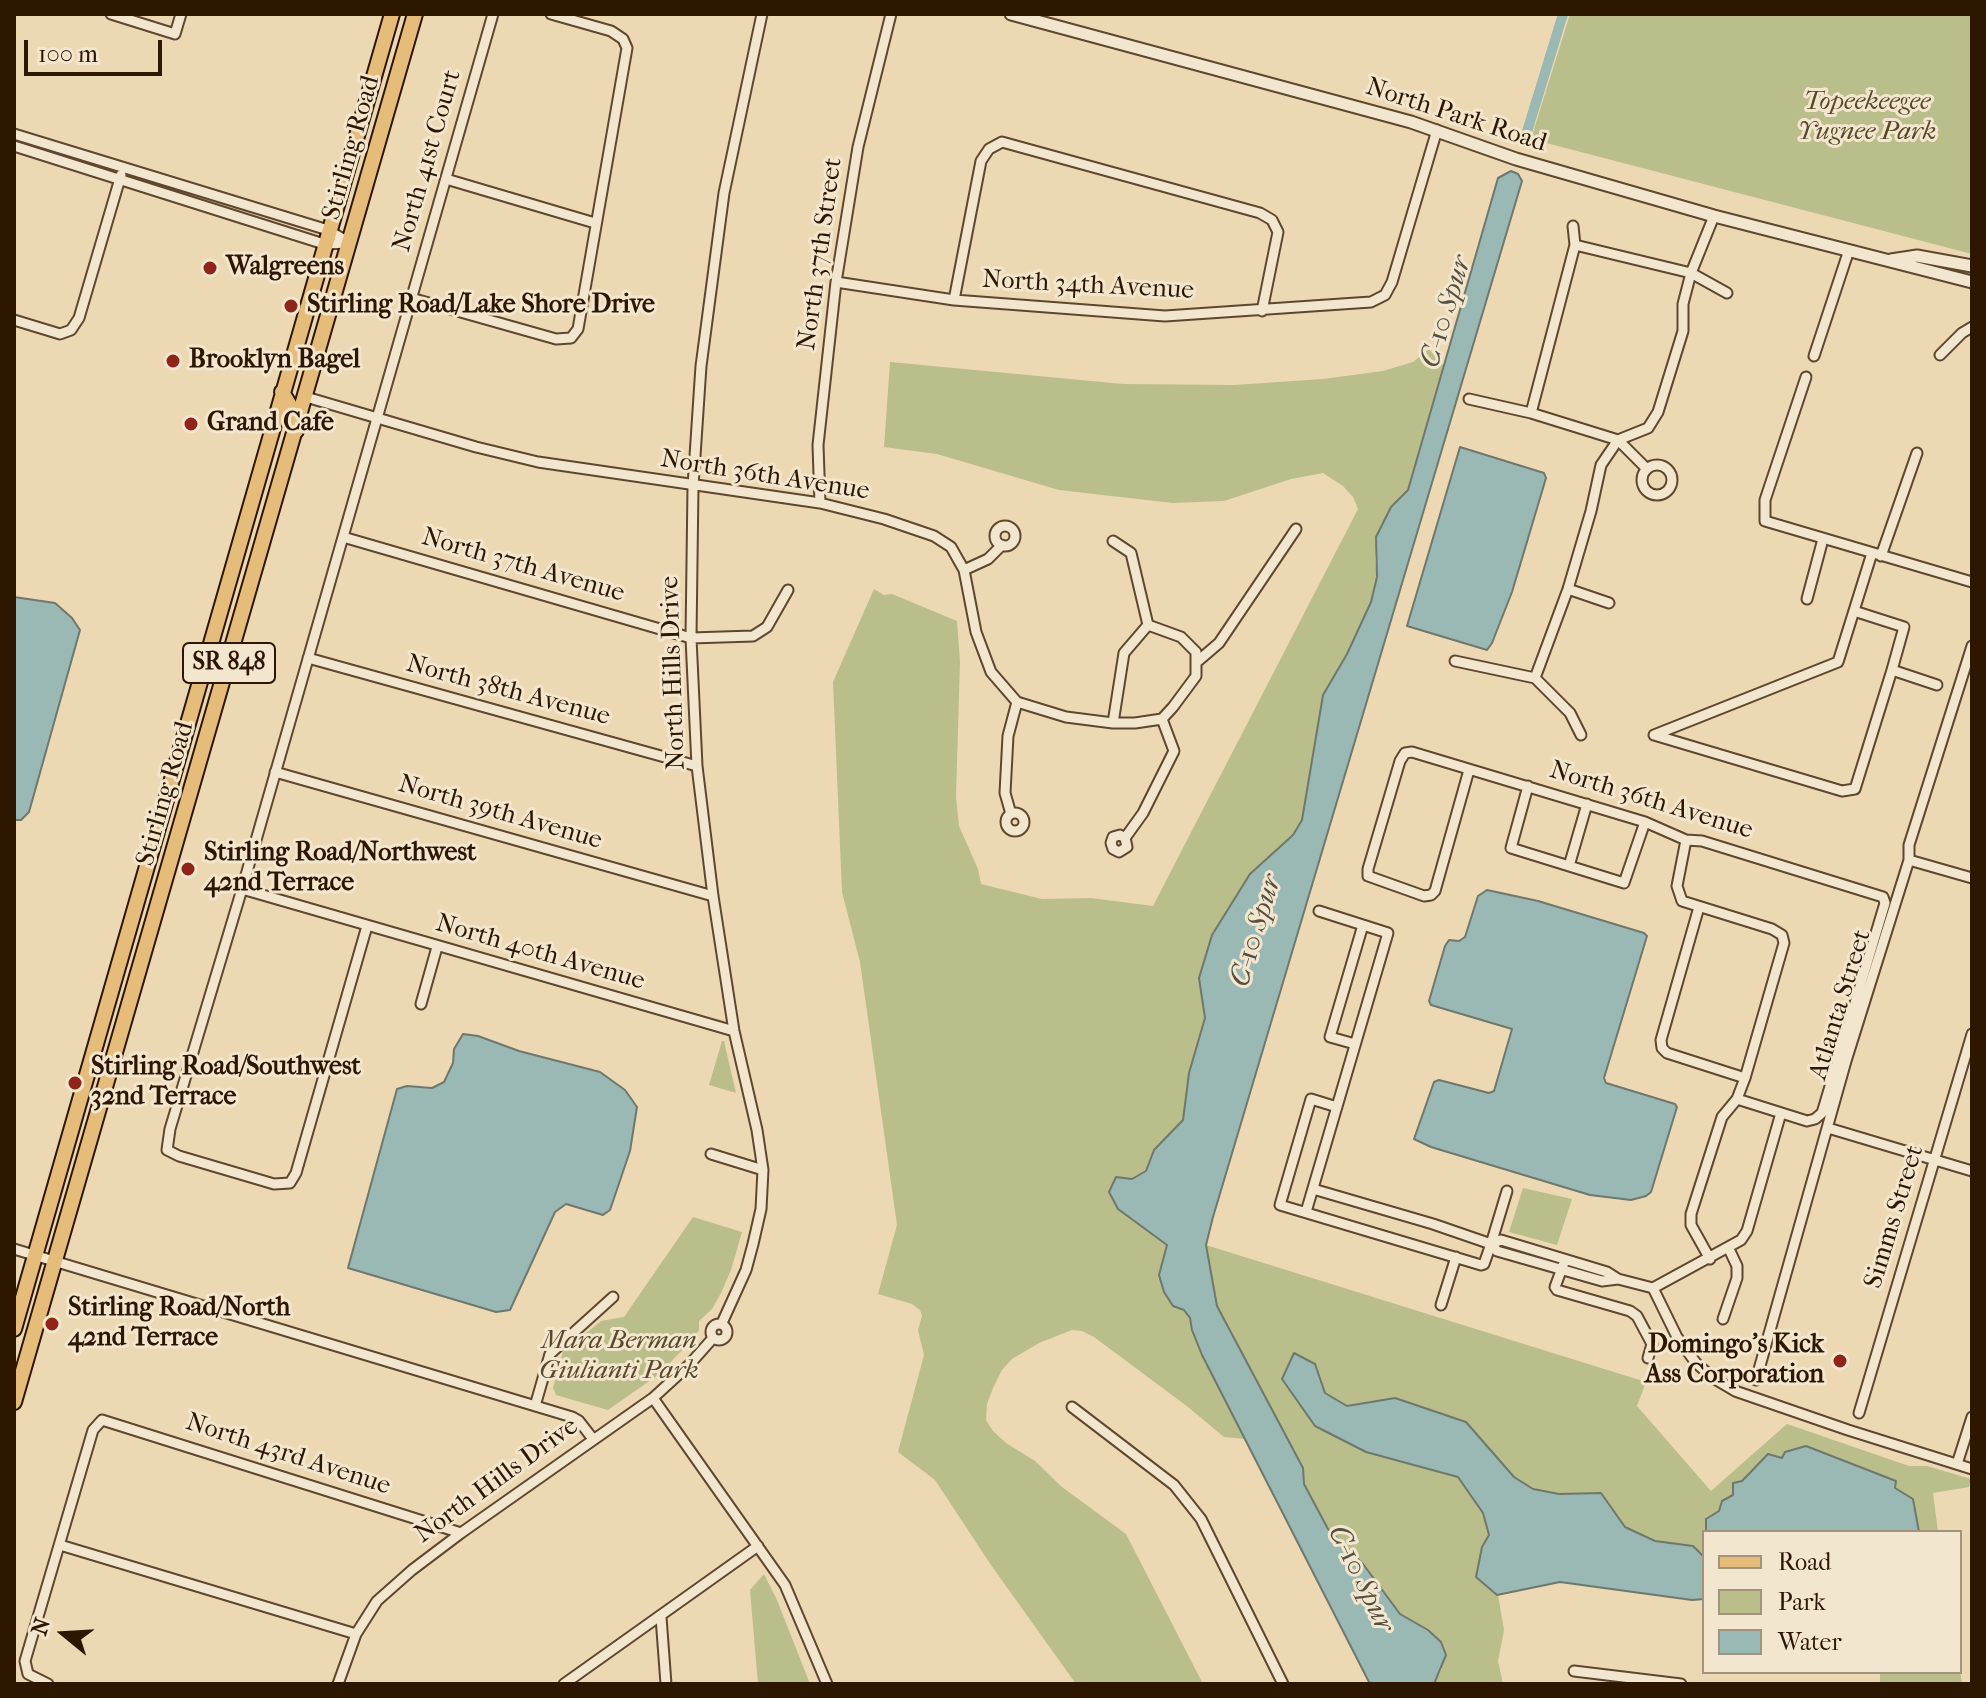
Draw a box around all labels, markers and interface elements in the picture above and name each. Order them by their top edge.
scale bar [28,24,166,74]
text: 100 m [38,40,98,68]
street label: North 41st Court [387,67,469,255]
street label: Stirling Road [317,72,387,224]
street label: North Park Road [1362,72,1550,160]
park label: Topeekeegee Yugnee Park [1798,87,1936,148]
street label: North 37th Street [792,156,850,352]
place label: Walgreens [226,252,344,284]
water label: C-10 Spur [1414,252,1480,372]
marker: Walgreens [201,259,219,277]
street label: North 34th Avenue [981,265,1195,307]
place label: Stirling Road/Lake Shore Drive [307,290,655,322]
marker: Stirling Road/Lake Shore Drive [282,297,300,315]
place label: Brooklyn Bagel [189,345,360,377]
marker: Brooklyn Bagel [164,352,182,370]
place label: Grand Cafe [207,408,334,440]
marker: Grand Cafe [182,415,200,433]
street label: North 36th Avenue [658,444,872,508]
street label: North 37th Avenue [418,522,628,610]
street label: North Hills Drive [655,575,693,771]
road number: SR 848 [183,643,275,683]
street label: North 38th Avenue [403,649,613,733]
street label: Stirling Road [131,718,201,870]
street label: North 36th Avenue [1546,755,1756,847]
street label: North 39th Avenue [394,769,606,857]
place label: Stirling Road/Northwest 42nd Terrace [204,838,476,900]
marker: Stirling Road/Northwest 42nd Terrace [179,860,197,878]
water label: C-10 Spur [1224,871,1290,991]
street label: North 40th Avenue [432,908,648,998]
street label: Atlanta Street [1803,926,1879,1084]
place label: Stirling Road/Southwest 32nd Terrace [91,1052,361,1114]
marker: Stirling Road/Southwest 32nd Terrace [66,1074,84,1092]
street label: Simms Street [1858,1142,1932,1292]
place label: Stirling Road/North 42nd Terrace [68,1293,290,1354]
marker: Stirling Road/North 42nd Terrace [43,1315,61,1333]
park label: Mara Berman Giulianti Park [539,1326,699,1388]
place label: Domingo's Kick Ass Corporation [1645,1330,1824,1392]
marker: Domingo's Kick Ass Corporation [1831,1352,1849,1370]
street label: North 43rd Avenue [182,1407,394,1503]
street label: North Hills Drive [409,1411,585,1551]
water label: C-10 Spur [1320,1520,1400,1638]
legend [1702,1530,1962,1674]
text: Road [1778,1548,1831,1576]
text: Park [1778,1588,1826,1616]
north arrow [24,1594,104,1674]
text: N [26,1615,56,1639]
text: Water [1778,1628,1842,1656]

